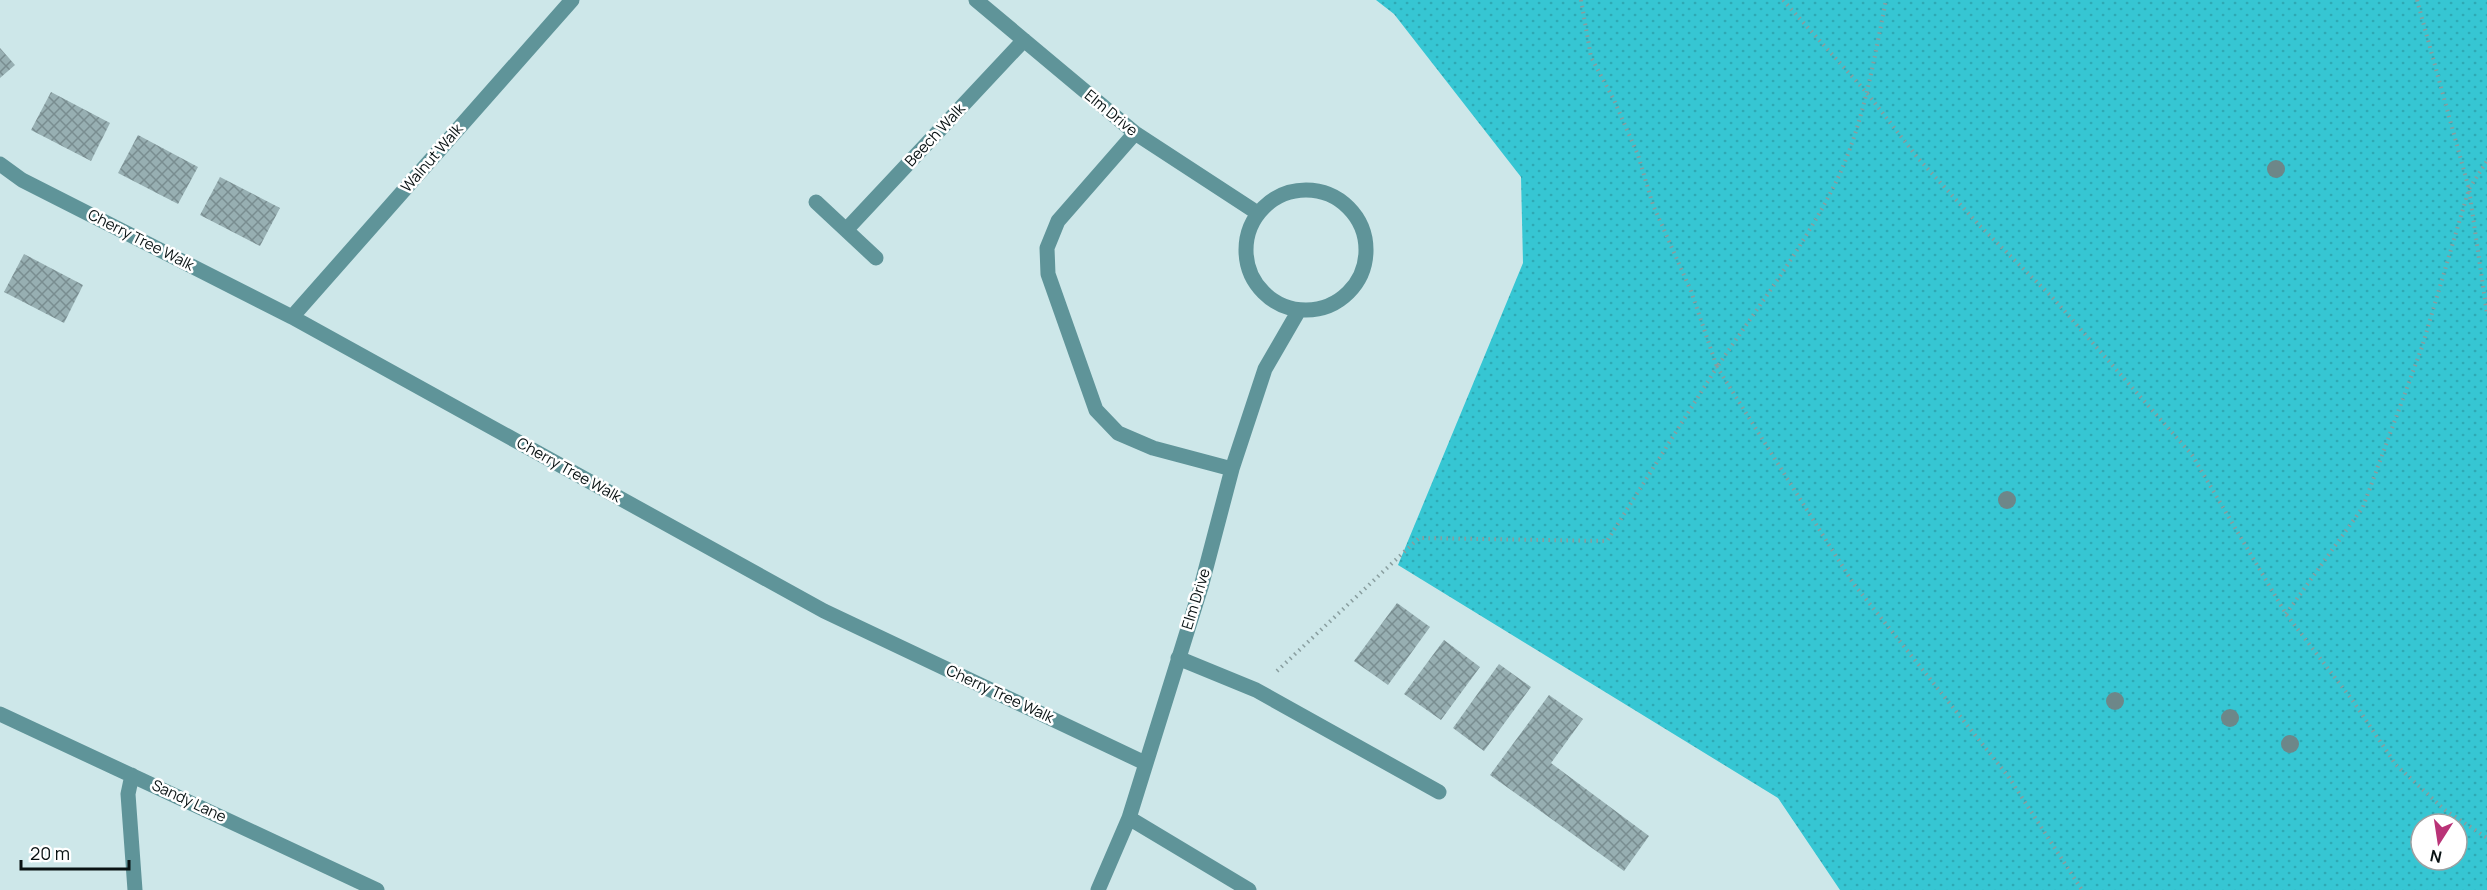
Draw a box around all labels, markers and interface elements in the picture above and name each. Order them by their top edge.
street label: Elm Drive [1080,85,1143,141]
street label: Beech Walk [900,98,970,171]
street label: Walnut Walk [396,118,468,197]
street label: Cherry Tree Walk [84,204,198,276]
street label: Cherry Tree Walk [513,432,626,507]
street label: Elm Drive [1176,566,1215,632]
street label: Cherry Tree Walk [943,659,1058,728]
street label: Sandy Lane [149,774,230,827]
north arrow [2409,812,2469,872]
scale bar [21,833,129,871]
text: 20 m [30,841,70,865]
text: N [2428,845,2444,869]

